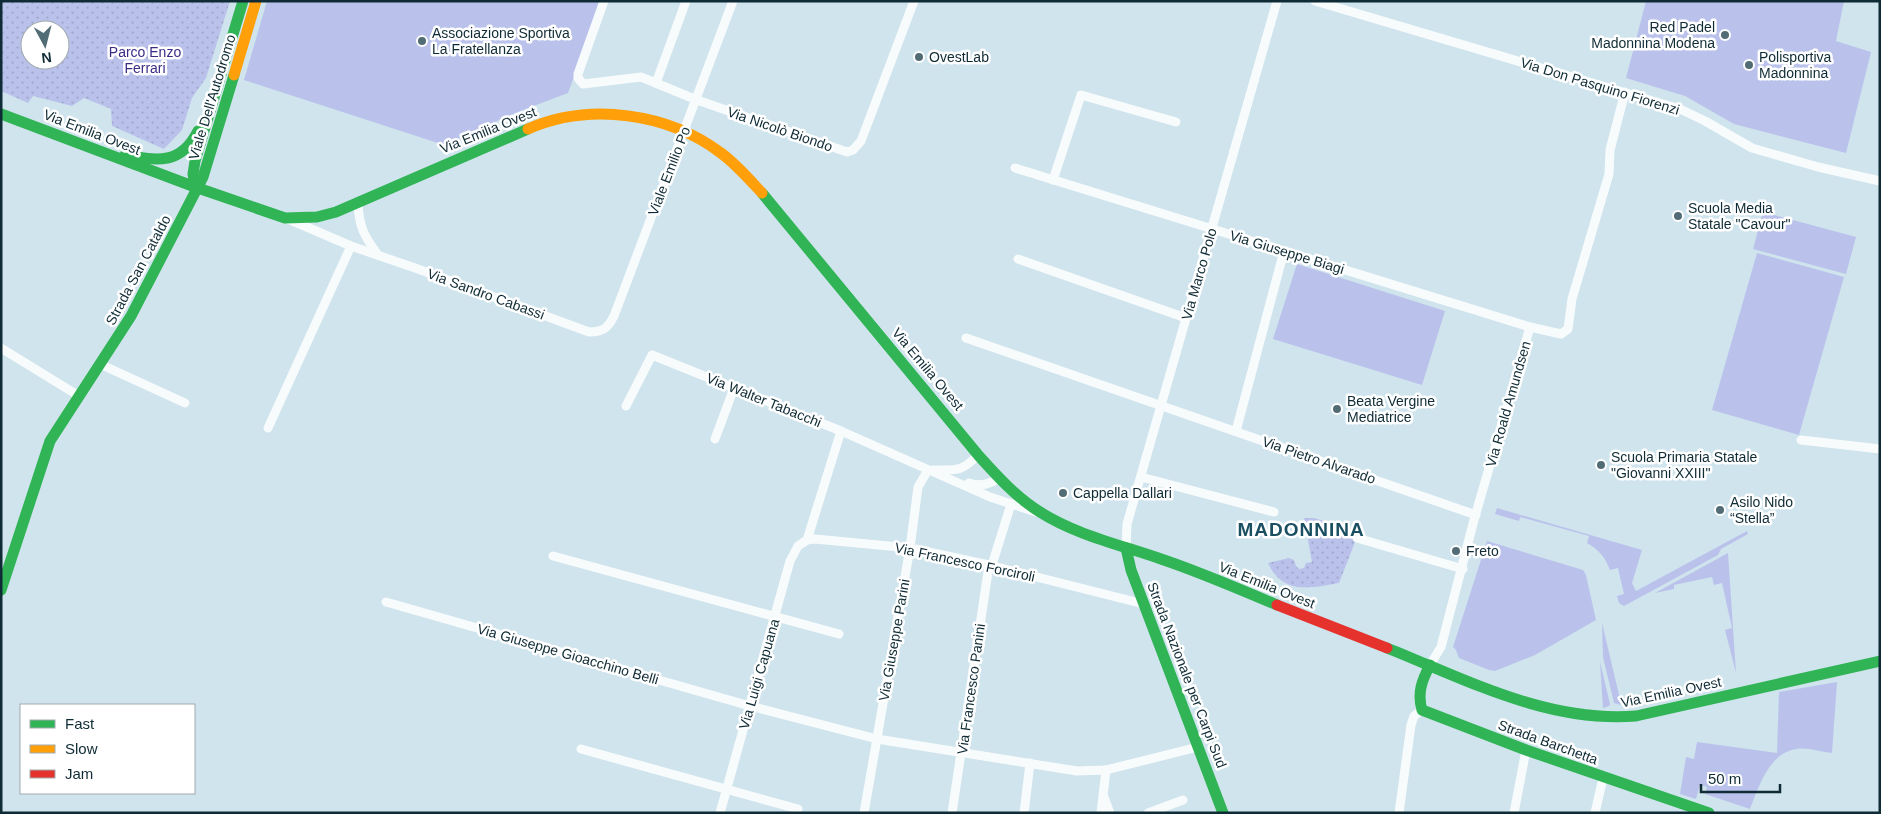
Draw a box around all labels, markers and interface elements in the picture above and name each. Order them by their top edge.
place label: Red Padel Madonnina Modena [1591,19,1715,51]
north arrow [20,20,70,70]
place label: Associazione Sportiva La Fratellanza [432,25,570,57]
marker: Red Padel Madonnina Modena [1719,29,1731,41]
street label: Viale Dell'Autodromo [185,32,239,162]
marker: Associazione Sportiva La Fratellanza [416,35,428,47]
park label: Parco Enzo Ferrari [109,44,181,76]
text: N [41,49,53,66]
place label: OvestLab [929,49,989,65]
place label: Polisportiva Madonnina [1759,49,1832,81]
marker: OvestLab [913,51,925,63]
street label: Via Don Pasquino Fiorenzi [1519,54,1681,118]
marker: Polisportiva Madonnina [1743,59,1755,71]
street label: Via Emilia Ovest [438,103,539,157]
street label: Via Nicolò Biondo [725,103,835,155]
street label: Via Emilia Ovest [41,106,143,158]
street label: Viale Emilio Po [645,124,693,218]
place label: Scuola Media Statale "Cavour" [1688,200,1791,232]
marker: Scuola Media Statale "Cavour" [1672,210,1684,222]
street label: Strada San Cataldo [102,212,174,328]
street label: Via Marco Polo [1178,226,1220,322]
street label: Via Giuseppe Biagi [1228,227,1346,277]
street label: Via Sandro Cabassi [425,265,547,323]
street label: Via Emilia Ovest [889,325,967,413]
street label: Via Roald Amundsen [1482,339,1534,469]
street label: Via Walter Tabacchi [704,370,824,430]
place label: Beata Vergine Mediatrice [1347,393,1435,425]
marker: Beata Vergine Mediatrice [1331,403,1343,415]
street label: Via Pietro Alvarado [1260,433,1378,487]
place label: Scuola Primaria Statale "Giovanni XXIII" [1611,449,1758,481]
marker: Scuola Primaria Statale "Giovanni XXIII" [1595,459,1607,471]
place label: Cappella Dallari [1073,485,1172,501]
marker: Cappella Dallari [1057,487,1069,499]
place label: Asilo Nido “Stella” [1730,494,1793,526]
marker: Asilo Nido “Stella” [1714,504,1726,516]
district label: MADONNINA [1237,519,1365,540]
street label: Via Francesco Forciroli [893,539,1037,585]
place label: Freto [1466,543,1499,559]
marker: Freto [1450,545,1462,557]
street label: Via Emilia Ovest [1217,558,1318,612]
street label: Via Giuseppe Parini [875,578,913,702]
street label: Strada Nazionale per Carpi Sud [1144,580,1230,770]
street label: Via Luigi Capuana [736,617,782,731]
street label: Via Giuseppe Gioacchino Belli [475,620,661,688]
street label: Via Francesco Panini [954,623,988,755]
street label: Via Emilia Ovest [1619,674,1723,710]
legend [20,704,195,794]
text: Fast [65,715,95,732]
street label: Strada Barchetta [1496,717,1600,768]
text: Slow [65,740,98,757]
scale bar [1701,762,1780,794]
text: Jam [65,765,93,782]
text: 50 m [1708,770,1741,787]

